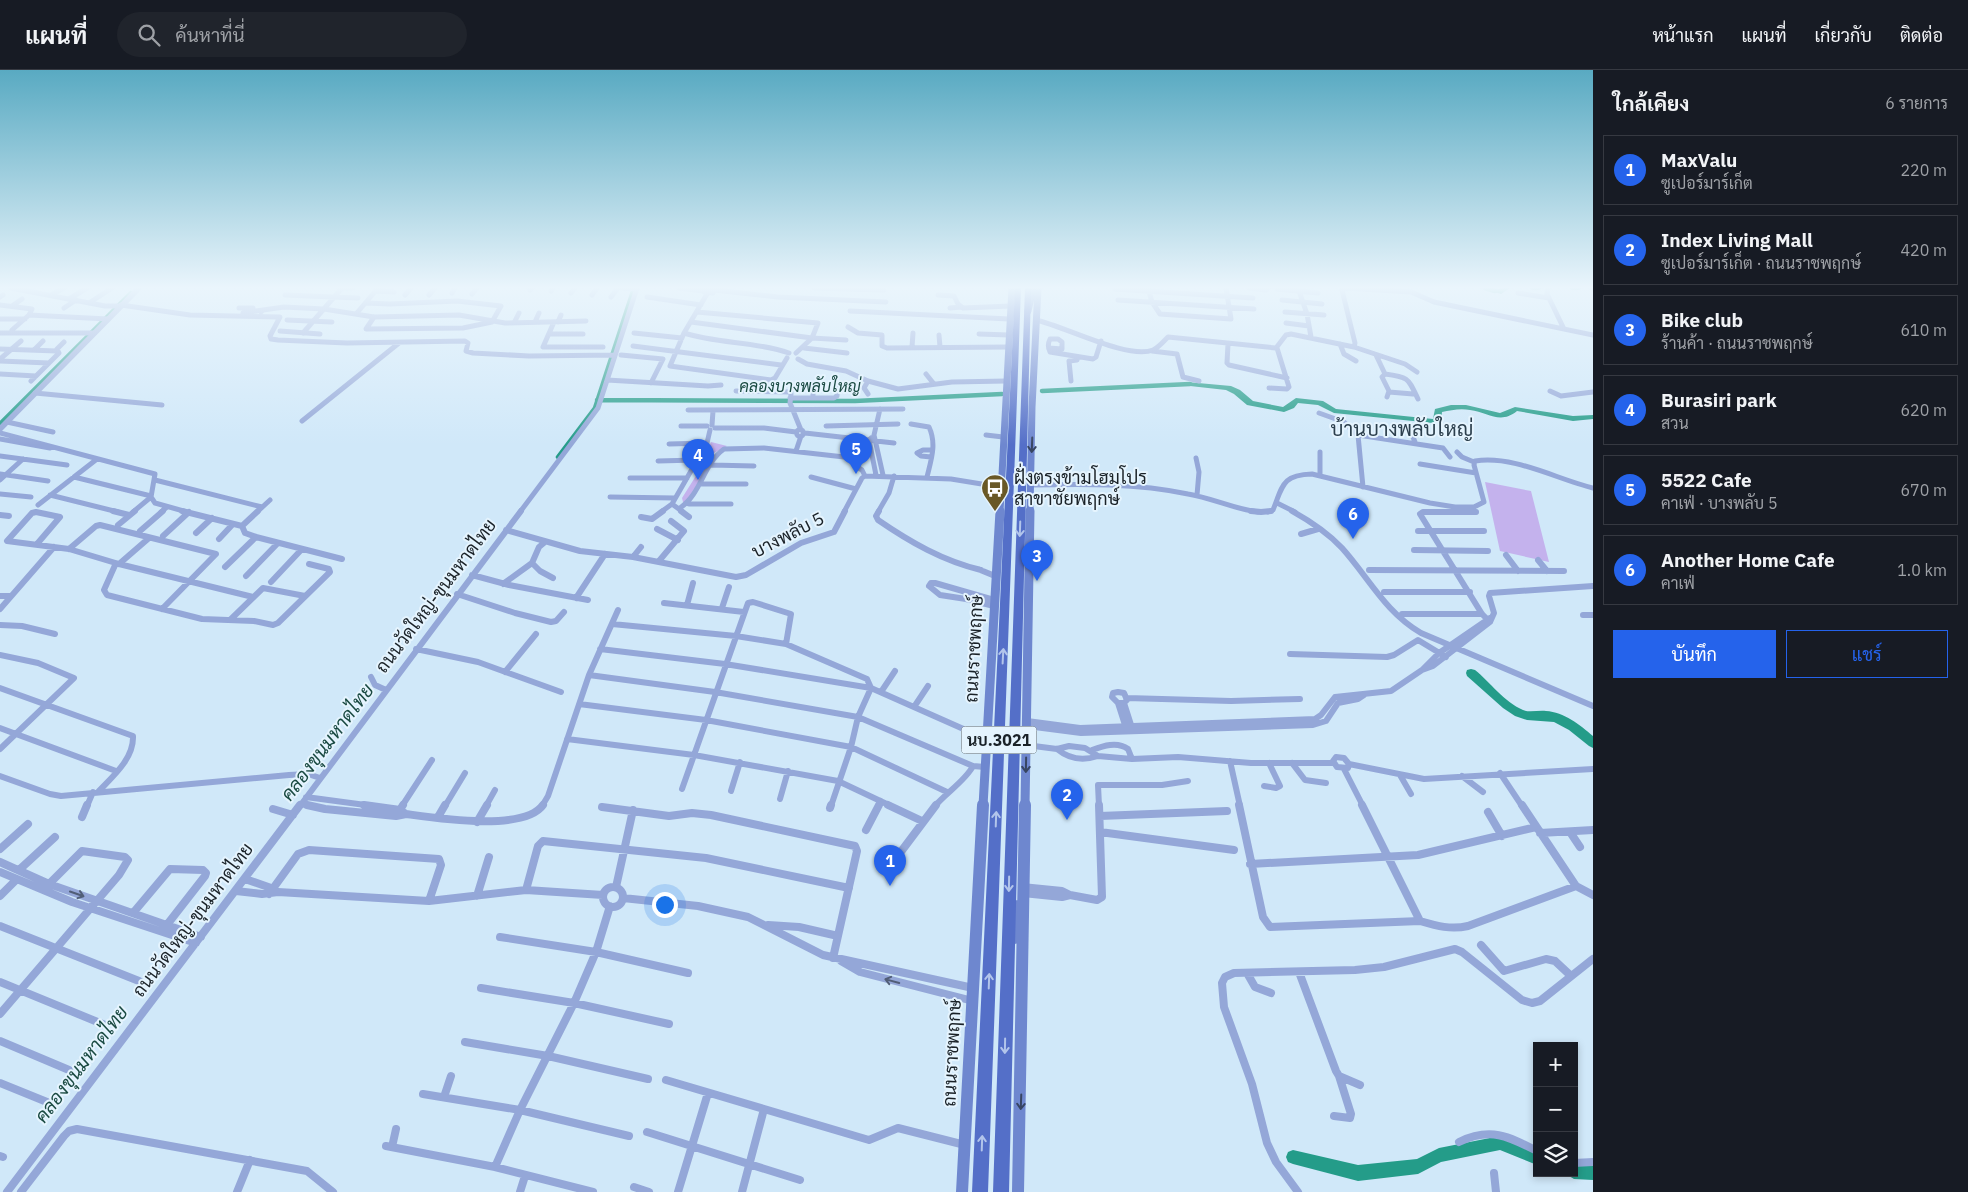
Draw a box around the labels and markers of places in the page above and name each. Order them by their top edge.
pin: 5 [840,433,872,474]
pin: 4 [682,439,714,480]
place label: ฝั่งตรงข้ามโฮมโปร สาขาชัยพฤกษ์ [1014,463,1147,510]
bus stop icon: ฝั่งตรงข้ามโฮมโปร สาขาชัยพฤกษ์ [980,473,1010,512]
pin: 6 [1337,498,1369,539]
pin: 3 [1021,540,1053,581]
pin: 2 [1051,779,1083,820]
pin: 1 [874,845,906,886]

